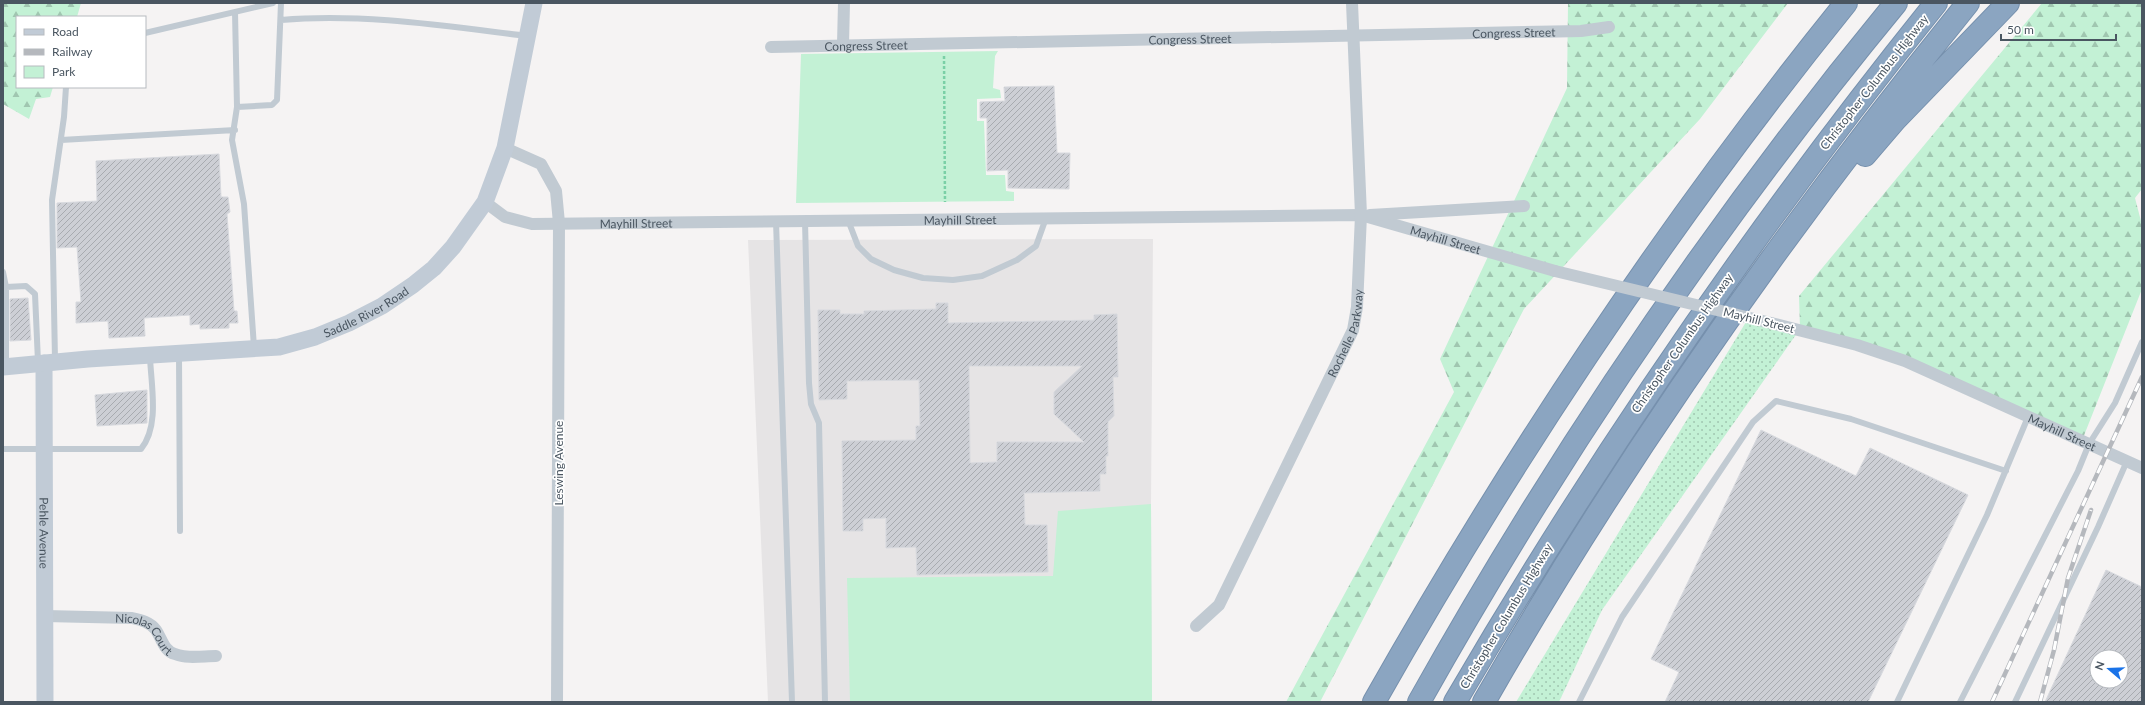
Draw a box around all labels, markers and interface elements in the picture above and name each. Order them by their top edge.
street label: Christopher Columbus Highway [1817,11,1932,152]
legend [16,16,146,88]
scale bar [2001,16,2116,42]
text: 50 m [2007,22,2034,37]
text: Road [52,24,79,39]
street label: Congress Street [1472,24,1556,41]
street label: Congress Street [1148,30,1232,47]
street label: Congress Street [824,37,908,53]
text: Railway [52,44,93,59]
text: Park [52,64,76,79]
street label: Mayhill Street [924,211,997,227]
street label: Mayhill Street [600,215,673,231]
street label: Mayhill Street [1408,222,1483,257]
street label: Christopher Columbus Highway [1628,270,1737,416]
street label: Saddle River Road [321,283,411,340]
street label: Rochelle Parkway [1324,288,1365,379]
street label: Mayhill Street [1722,304,1797,336]
street label: Mayhill Street [2026,410,2099,454]
street label: Leswing Avenue [551,421,566,505]
street label: Pehle Avenue [37,497,52,569]
street label: Christopher Columbus Highway [1457,540,1556,692]
street label: Nicolas Court [115,610,176,659]
north arrow [2089,649,2129,689]
text: N [2092,659,2107,672]

